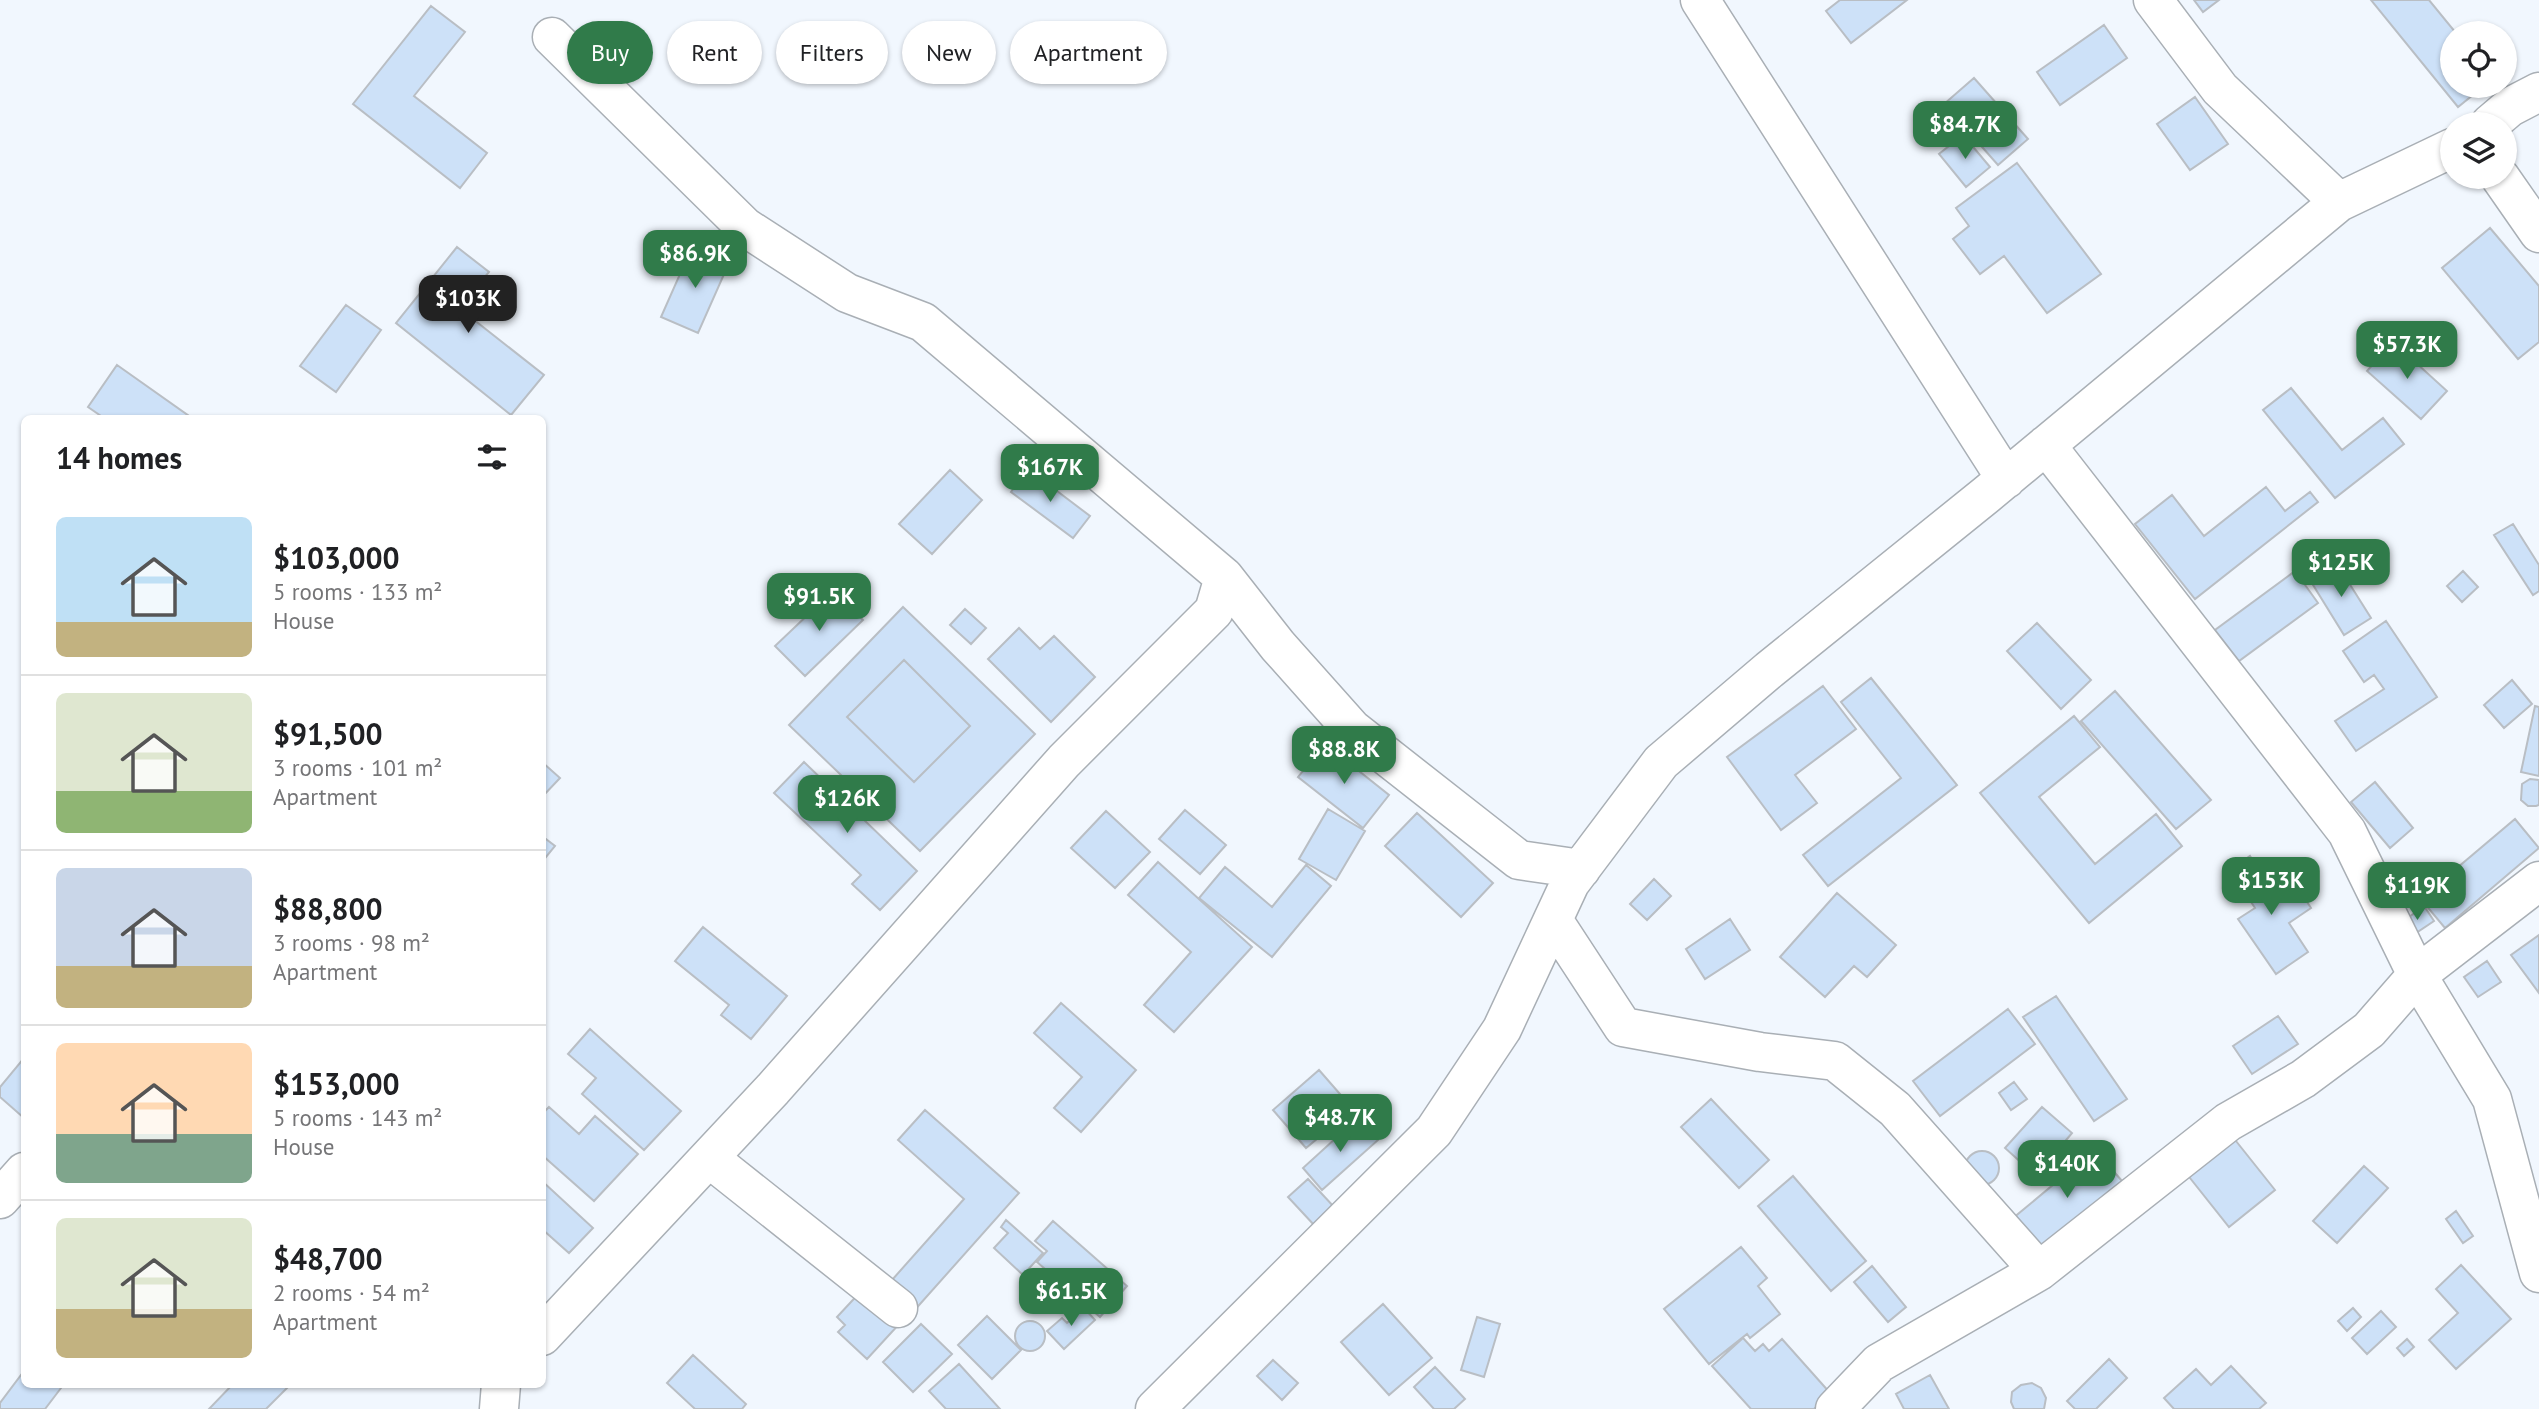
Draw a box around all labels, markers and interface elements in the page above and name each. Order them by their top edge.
chip: Buy [567,21,653,84]
chip: Rent [667,21,762,84]
chip: Filters [776,21,888,84]
chip: New [902,21,996,84]
chip: Apartment [1010,21,1167,84]
map controls [2440,21,2517,189]
button: locate [2440,21,2517,98]
pin: $84.7K [1908,102,2022,161]
text: $84.7K [1929,109,2001,138]
button: layers [2440,112,2517,189]
pin: $86.9K [638,230,752,290]
text: $86.9K [659,238,731,267]
pin: $103K [419,276,517,335]
text: $103K [435,283,501,312]
pin: $57.3K [2350,322,2464,381]
text: $57.3K [2372,329,2442,358]
text: 14 homes [56,438,182,477]
icon: filters [473,438,511,476]
pin: $167K [1001,444,1099,504]
text: $167K [1017,452,1083,481]
text: $103,000 [273,538,400,577]
pin: $125K [2292,540,2390,599]
icon: home [112,545,196,629]
text: $125K [2308,547,2374,576]
pin: $91.5K [762,574,876,633]
text: 5 rooms · 133 m² [273,577,442,606]
text: $91.5K [783,581,855,610]
text: House [273,606,335,635]
text: $91,500 [273,714,383,753]
icon: home [112,721,196,805]
pin: $88.8K [1287,726,1401,786]
text: $88.8K [1308,734,1380,763]
text: 3 rooms · 101 m² [273,753,442,782]
pin: $126K [798,776,896,835]
text: Apartment [273,782,377,811]
text: $126K [814,783,880,812]
pin: $153K [2222,858,2320,917]
pin: $119K [2368,862,2466,922]
text: $153K [2238,865,2304,894]
text: $119K [2384,870,2450,899]
text: $88,800 [273,889,383,928]
icon: home [112,896,196,980]
text: 3 rooms · 98 m² [273,928,430,957]
text: Apartment [273,957,377,986]
text: $153,000 [273,1064,400,1103]
icon: home [112,1071,196,1155]
pin: $48.7K [1283,1094,1397,1154]
text: $48.7K [1304,1102,1376,1131]
text: 5 rooms · 143 m² [273,1103,442,1132]
text: House [273,1132,335,1161]
pin: $140K [2018,1140,2116,1200]
text: $140K [2034,1148,2100,1177]
text: $48,700 [273,1239,383,1278]
icon: home [112,1246,196,1330]
pin: $61.5K [1014,1268,1128,1328]
text: $61.5K [1035,1276,1107,1305]
text: 2 rooms · 54 m² [273,1278,430,1307]
text: Apartment [273,1307,377,1336]

